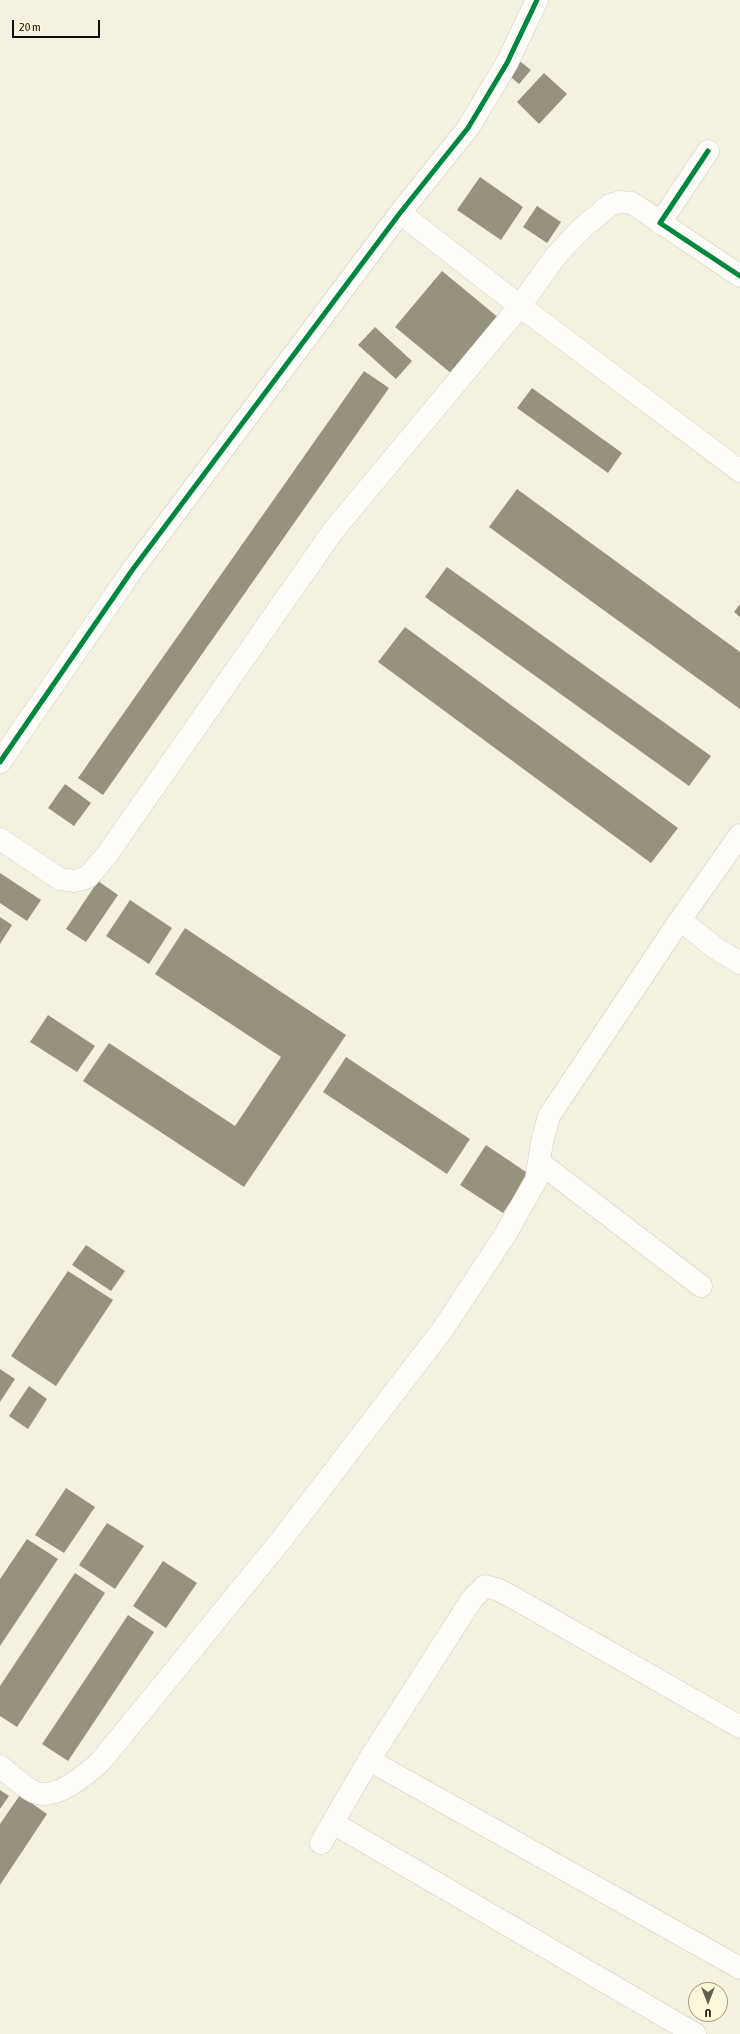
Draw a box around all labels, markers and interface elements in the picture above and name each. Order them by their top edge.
scale bar [14,12,102,38]
text: 20 m [19,20,41,34]
north arrow [688,1982,728,2022]
text: U [705,2007,711,2019]

